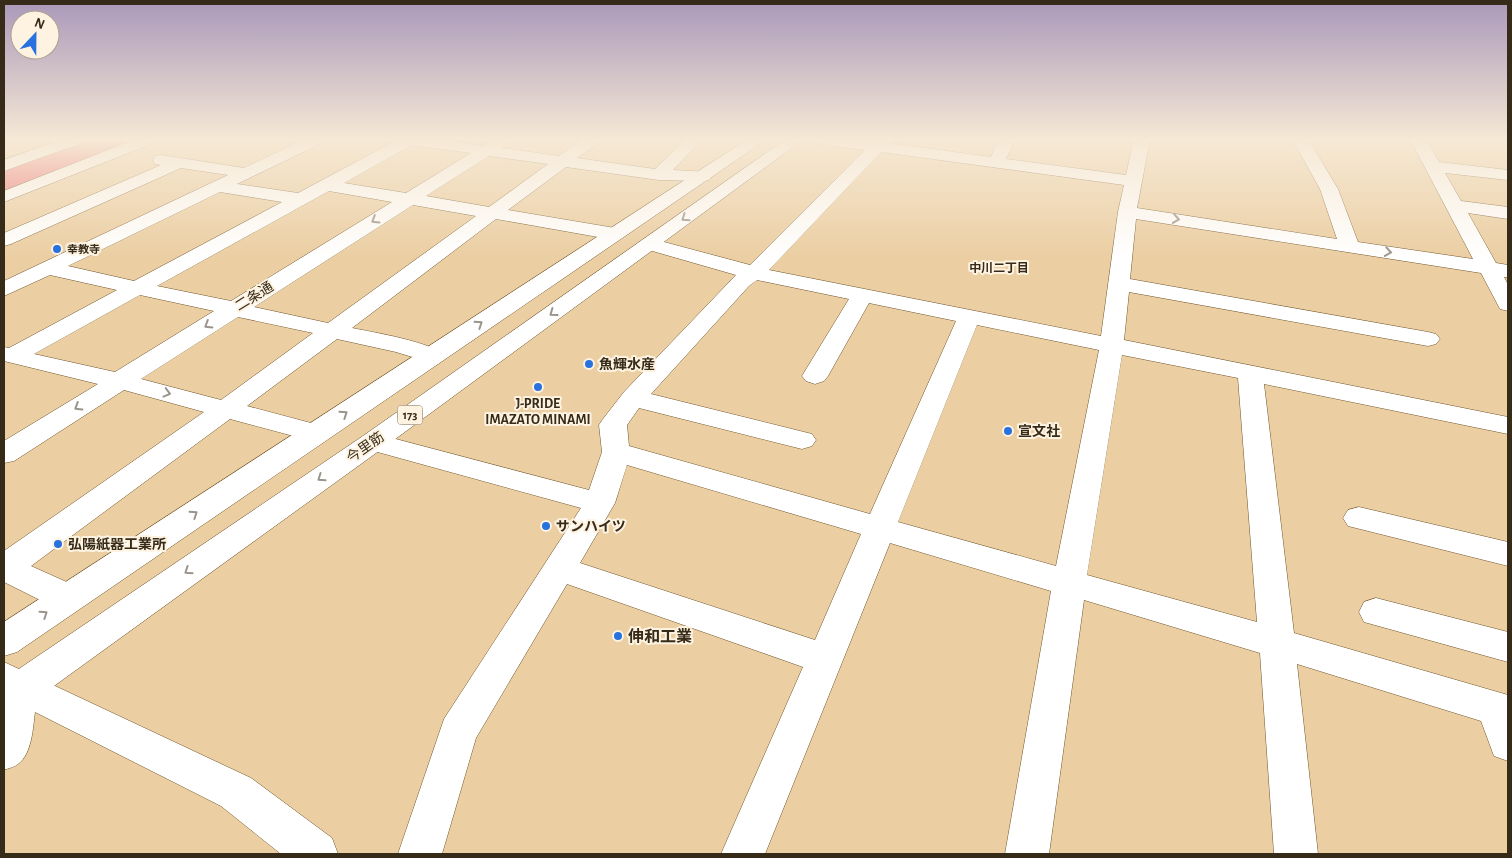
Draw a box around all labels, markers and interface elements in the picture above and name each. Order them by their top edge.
north arrow [10,10,60,60]
text: N [32,16,47,32]
one-way arrow [681,212,691,221]
one-way arrow [1172,213,1180,224]
one-way arrow [371,214,380,223]
marker: 幸教寺 [51,243,63,255]
place label: 幸教寺 [67,243,100,255]
one-way arrow [1384,246,1392,257]
district label: 中川二丁目 [969,261,1029,274]
street label: 二条通 [232,279,276,314]
one-way arrow [549,307,559,316]
one-way arrow [204,319,213,329]
one-way arrow [474,321,483,330]
place label: 魚輝水産 [599,357,655,372]
marker: 魚輝水産 [583,358,595,370]
marker: J-PRIDE IMAZATO MINAMI [532,381,544,393]
one-way arrow [162,388,170,398]
place label: J-PRIDE IMAZATO MINAMI [485,397,591,427]
one-way arrow [75,401,84,410]
road number: 173 [398,406,422,424]
one-way arrow [338,411,348,420]
place label: 宣文社 [1018,423,1060,439]
marker: 宣文社 [1002,425,1014,437]
street label: 今里筋 [343,428,387,466]
one-way arrow [317,472,327,481]
one-way arrow [188,511,198,520]
place label: サンハイツ [556,519,626,534]
marker: サンハイツ [540,520,552,532]
place label: 弘陽紙器工業所 [68,537,166,552]
marker: 弘陽紙器工業所 [52,538,64,550]
one-way arrow [184,565,194,574]
one-way arrow [39,610,48,620]
place label: 伸和工業 [628,628,692,645]
marker: 伸和工業 [612,630,624,642]

